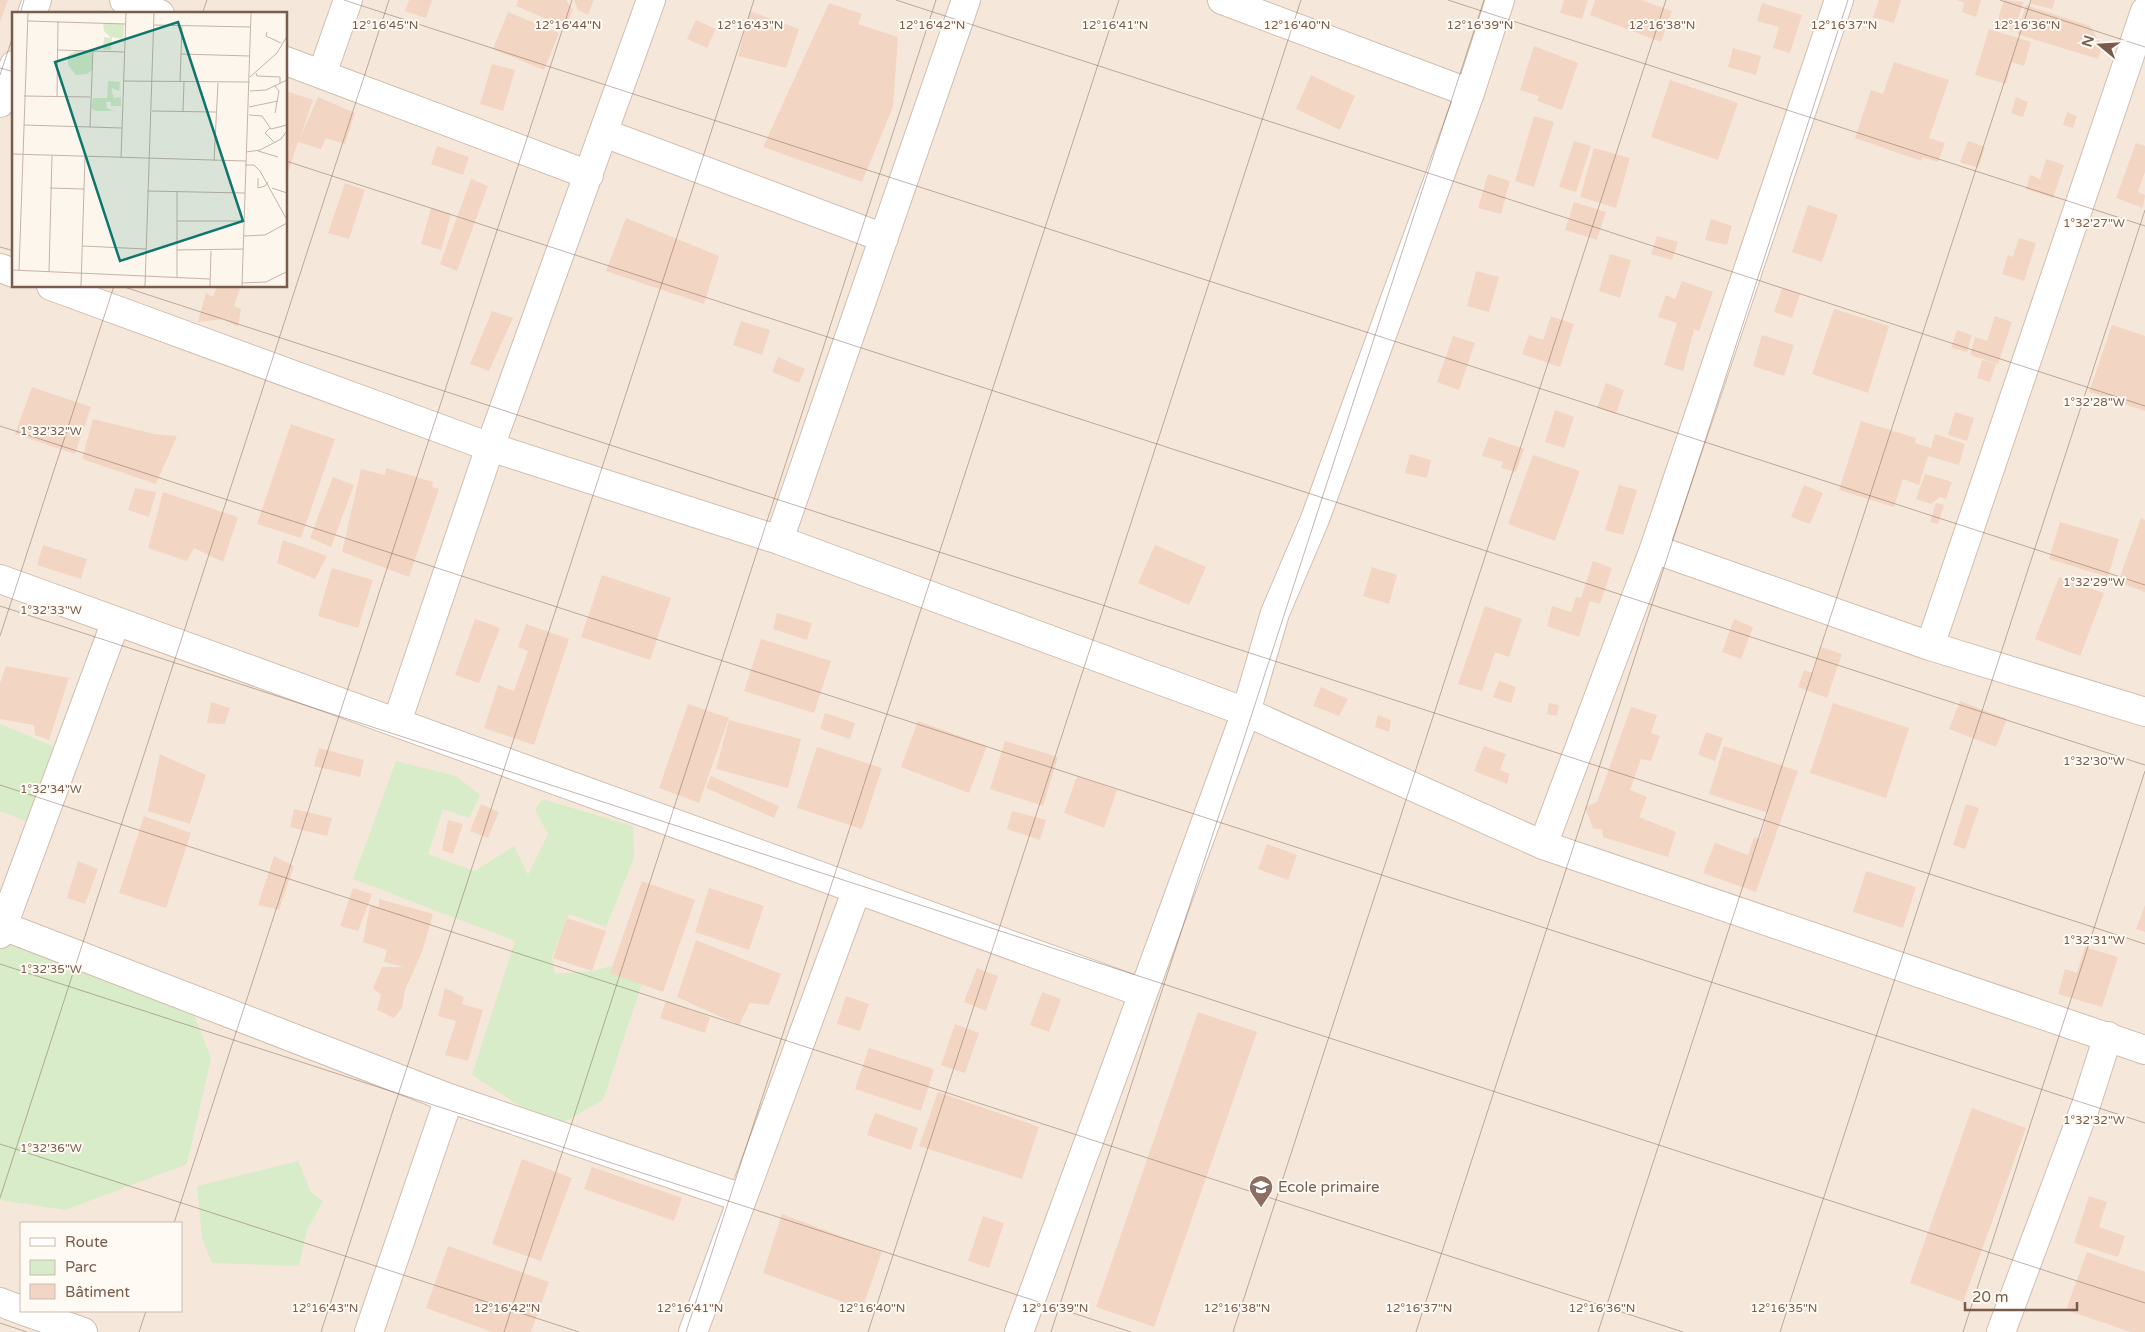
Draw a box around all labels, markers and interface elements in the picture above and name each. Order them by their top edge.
inset map [12,12,288,288]
text: 12°16'45"N [352,18,419,32]
text: 12°16'44"N [535,18,602,32]
text: 12°16'43"N [717,18,784,32]
text: 12°16'42"N [899,18,966,32]
text: 12°16'41"N [1082,18,1149,32]
text: 12°16'40"N [1264,18,1331,32]
text: 12°16'39"N [1447,18,1514,32]
text: 12°16'38"N [1629,18,1696,32]
text: 12°16'37"N [1811,18,1878,32]
text: 12°16'36"N [1994,18,2061,32]
north arrow [2075,20,2125,70]
text: N [2078,33,2098,49]
text: 1°32'27"W [2063,216,2125,230]
text: 1°32'28"W [2063,395,2125,409]
text: 1°32'32"W [20,424,82,438]
text: 1°32'29"W [2063,575,2125,589]
text: 1°32'33"W [20,603,82,617]
text: 1°32'30"W [2063,754,2125,768]
text: 1°32'34"W [20,782,82,796]
text: 1°32'31"W [2063,933,2125,947]
text: 1°32'35"W [20,962,82,976]
text: 1°32'32"W [2063,1113,2125,1127]
text: 1°32'36"W [20,1141,82,1155]
school or university icon: Ecole primaire [1248,1174,1274,1208]
place label: Ecole primaire [1278,1178,1379,1196]
legend [20,1222,182,1312]
text: Route [65,1233,108,1251]
text: Parc [65,1258,97,1276]
scale bar [1965,1280,2078,1312]
text: Bâtiment [65,1283,130,1301]
text: 20 m [1972,1288,2009,1306]
text: 12°16'43"N [292,1301,359,1315]
text: 12°16'42"N [474,1301,541,1315]
text: 12°16'41"N [657,1301,724,1315]
text: 12°16'40"N [839,1301,906,1315]
text: 12°16'39"N [1022,1301,1089,1315]
text: 12°16'38"N [1204,1301,1271,1315]
text: 12°16'37"N [1386,1301,1453,1315]
text: 12°16'36"N [1569,1301,1636,1315]
text: 12°16'35"N [1751,1301,1818,1315]

